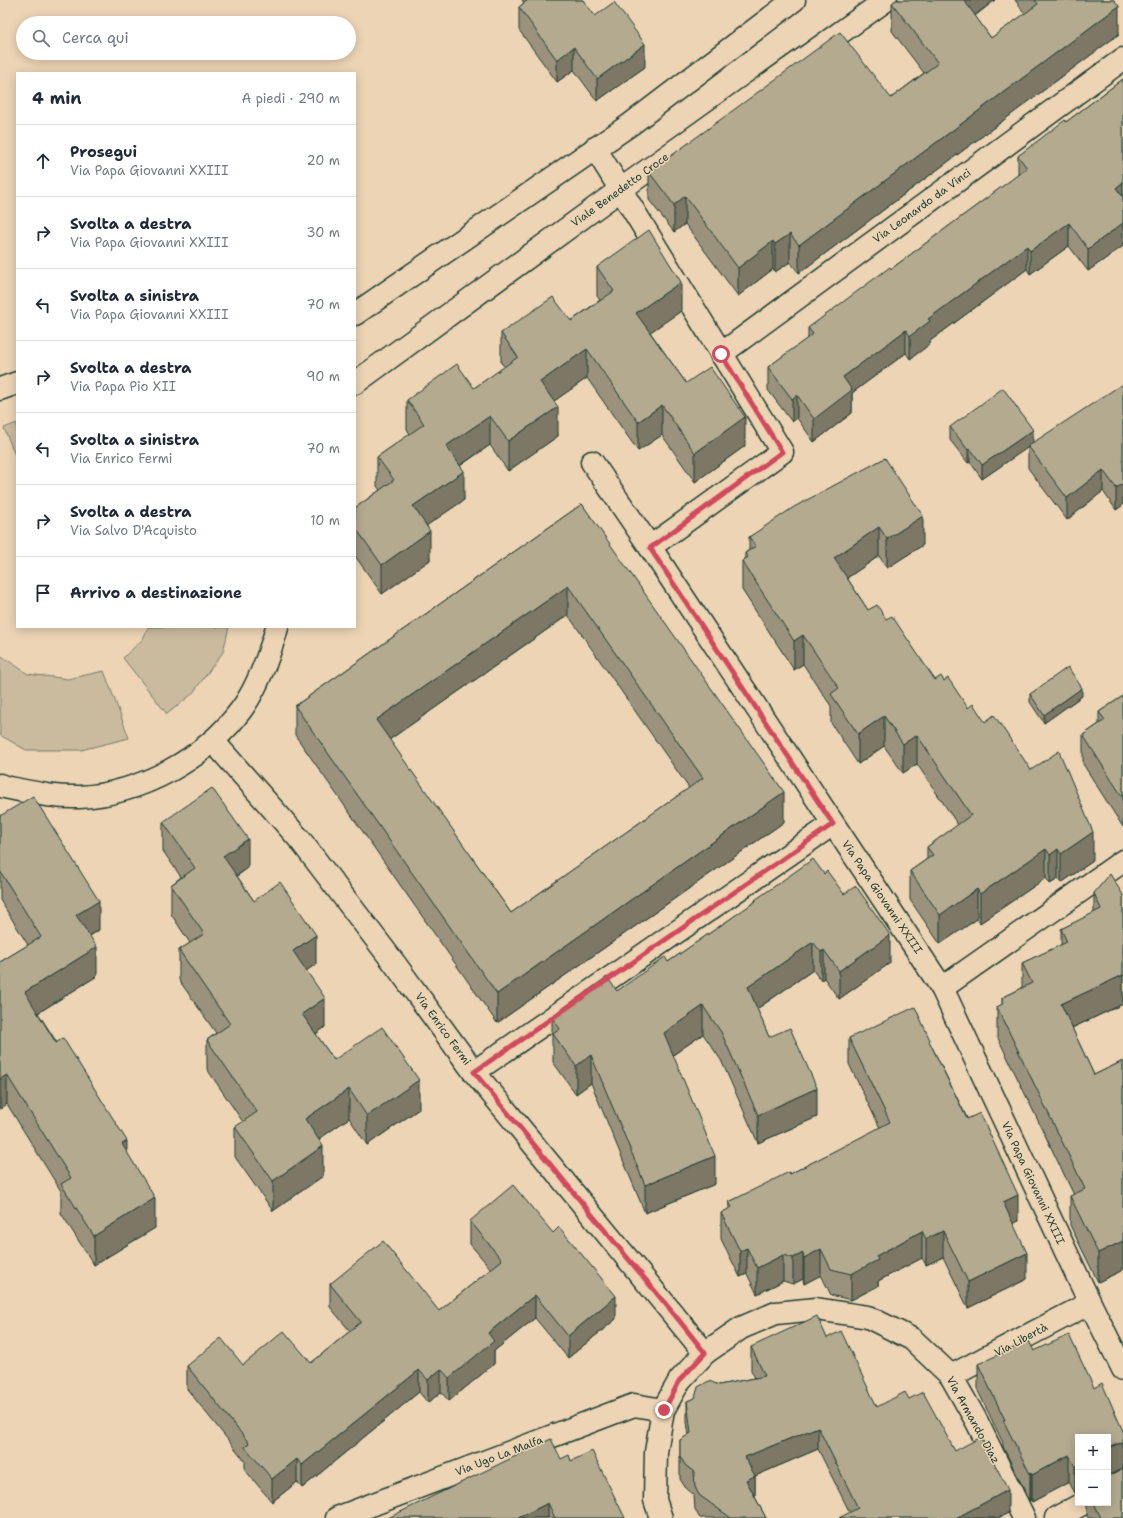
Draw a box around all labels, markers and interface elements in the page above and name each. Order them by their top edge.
search box [16,16,356,60]
icon: search [30,27,52,49]
text: Cerca qui [62,28,129,48]
text: 4 min [32,87,82,109]
text: A piedi · 290 m [242,90,340,107]
text: Prosegui [70,142,137,162]
street label: Viale Benedetto Croce [568,149,672,231]
icon: ahead [32,150,54,172]
text: 20 m [307,152,340,169]
text: Via Papa Giovanni XXIII [70,162,228,179]
street label: Via Leonardo da Vinci [870,165,974,247]
text: Svolta a destra [70,214,192,234]
icon: right [32,222,54,244]
text: 30 m [306,224,340,241]
text: Via Papa Giovanni XXIII [70,234,228,251]
text: Svolta a sinistra [70,286,199,306]
icon: left [32,294,54,316]
text: 70 m [306,296,340,313]
text: Via Papa Giovanni XXIII [70,306,228,323]
route start [712,345,730,363]
text: Svolta a destra [70,358,192,378]
icon: right [32,366,54,388]
text: 90 m [306,368,340,385]
text: Via Papa Pio XII [70,378,176,395]
text: Svolta a sinistra [70,430,199,450]
icon: left [32,438,54,460]
text: 70 m [306,440,340,457]
text: Via Enrico Fermi [70,450,172,467]
text: Svolta a destra [70,502,192,522]
icon: right [32,510,54,532]
text: 10 m [310,512,340,529]
text: Via Salvo D'Acquisto [70,522,197,539]
icon: arrive [32,582,54,604]
text: Arrivo a destinazione [70,583,242,603]
street label: Via Papa Giovanni XXIII [838,837,926,957]
street label: Via Enrico Fermi [411,990,475,1068]
street label: Via Papa Giovanni XXIII [998,1119,1068,1247]
street label: Via Libertà [992,1320,1050,1360]
street label: Via Armando Diaz [943,1374,1003,1466]
route end [655,1401,673,1419]
street label: Via Ugo La Malfa [453,1432,545,1480]
map controls [1075,1434,1111,1506]
button: + [1075,1434,1111,1470]
button: − [1075,1470,1111,1506]

